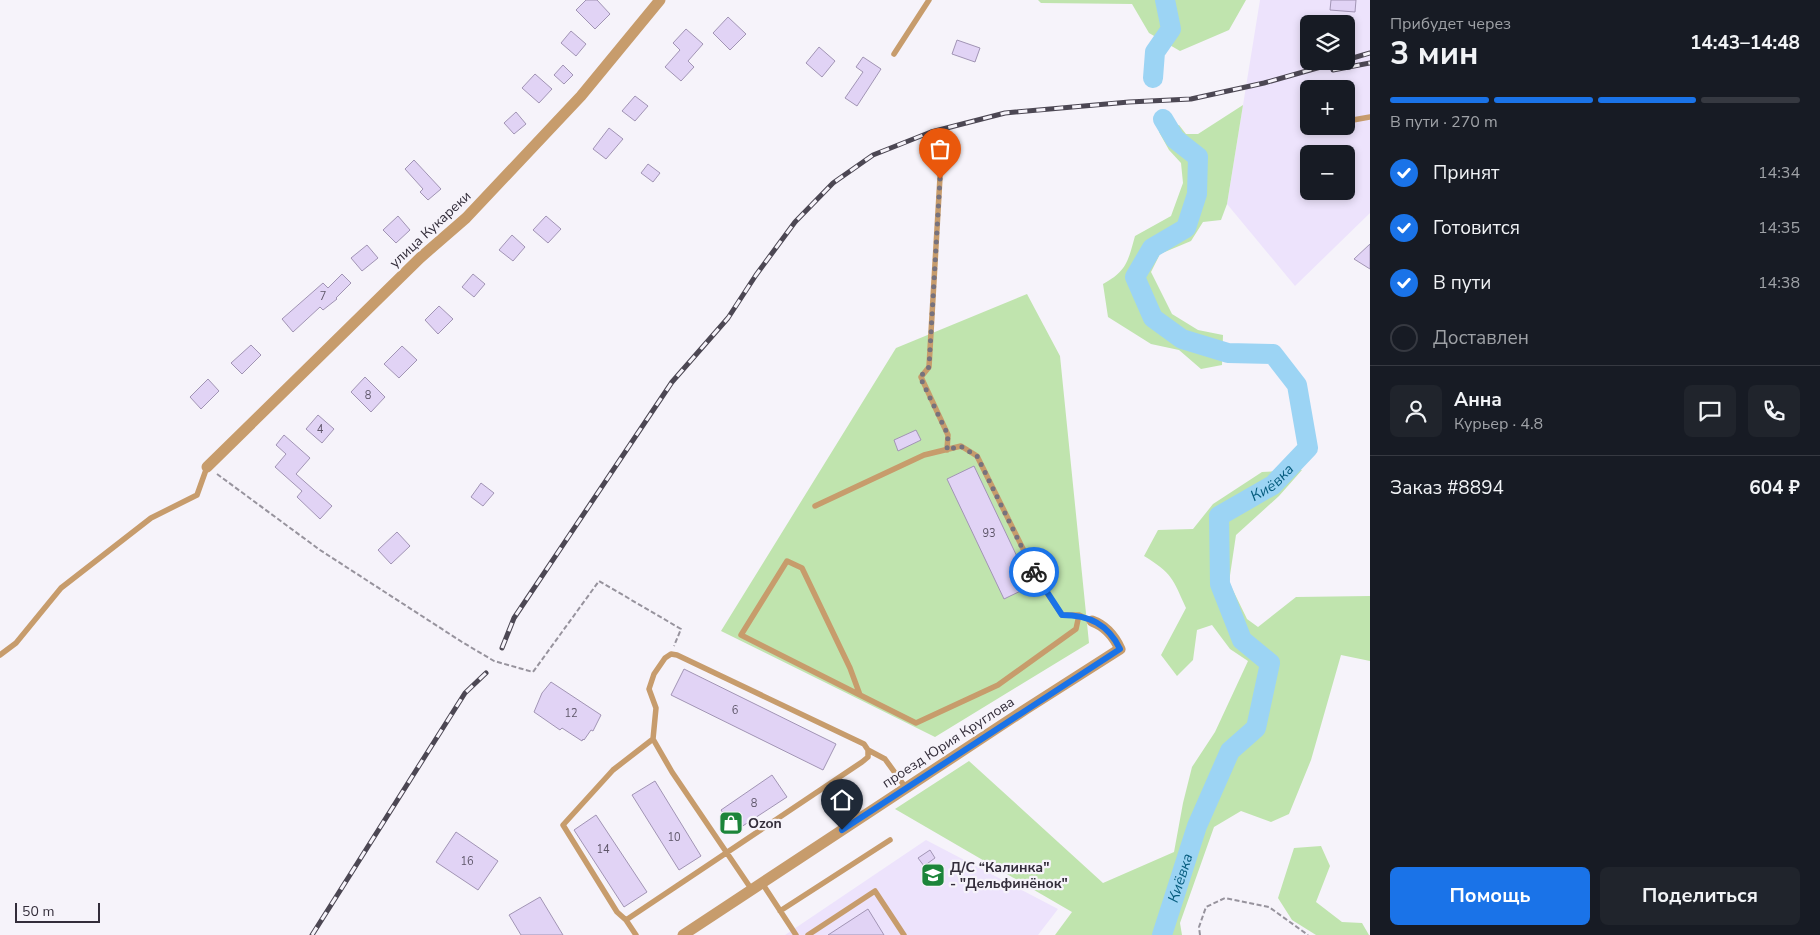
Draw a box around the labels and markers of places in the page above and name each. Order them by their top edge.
pin [919,128,961,179]
pin [821,779,863,830]
shop icon: Ozon [718,810,744,836]
place label: Ozon [748,814,782,833]
place label: Д/С “Калинка" - "Дельфинёнок" [950,858,1068,893]
school or university icon: Д/С “Калинка" - "Дельфинёнок" [920,862,946,888]

